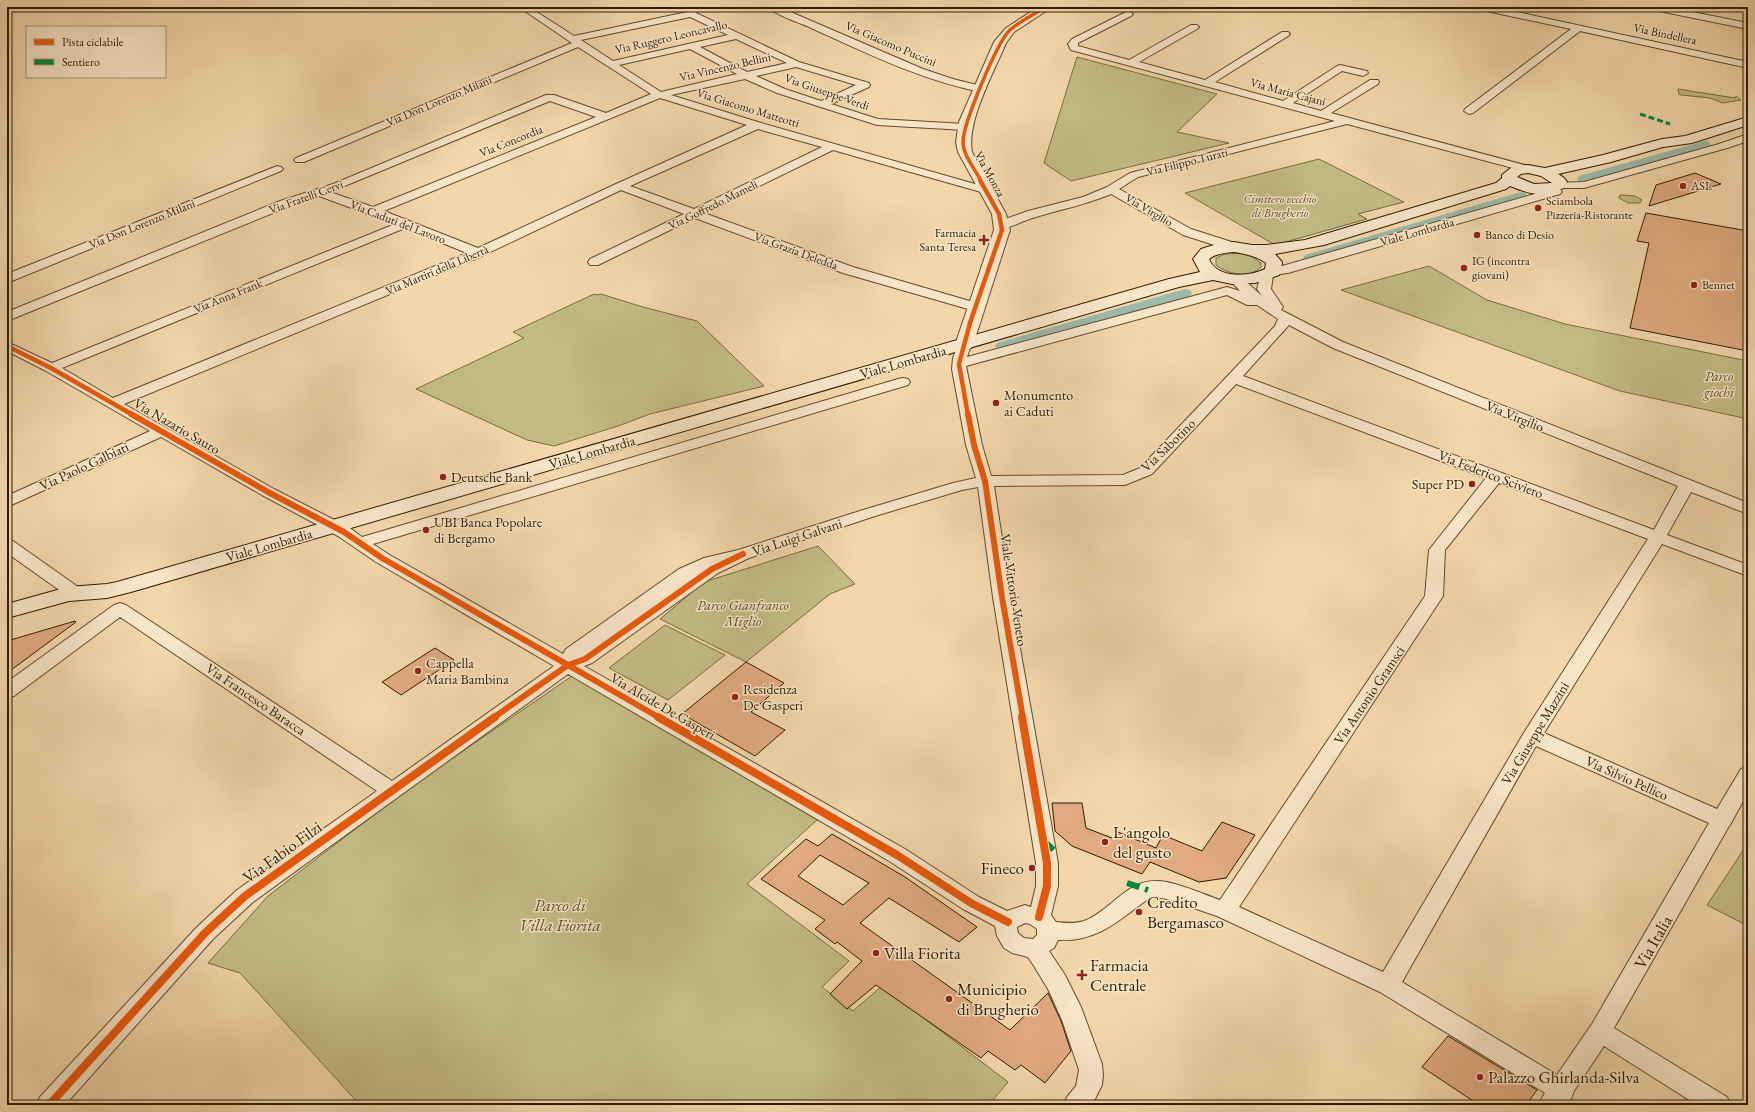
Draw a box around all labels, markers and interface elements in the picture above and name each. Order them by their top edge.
street label: Via Ruggero Leoncavallo [613,16,729,58]
street label: Via Giacomo Puccini [843,18,939,70]
street label: Via Bindellera [1632,19,1698,49]
legend [26,26,166,78]
text: Pista ciclabile [62,34,124,50]
street label: Via Vincenzo Bellini [678,49,772,85]
text: Sentiero [62,54,100,70]
street label: Via Giuseppe Verdi [782,70,872,114]
street label: Via Don Lorenzo Milani [384,71,494,130]
street label: Via Maria Cajani [1249,74,1328,110]
street label: Via Giacomo Matteotti [695,85,801,131]
street label: Via Concordia [477,121,545,161]
street label: Via Filippo Turati [1145,144,1230,180]
street label: Via Monza [971,148,1009,200]
street label: Via Fratelli Cervi [267,176,345,218]
street label: Via Goffredo Mameli [666,176,760,234]
place label: ASL [1690,178,1712,194]
marker: ASL [1678,181,1688,191]
street label: Via Virgilio [1122,190,1176,230]
park label: Cimitero vecchio di Brugherio [1244,191,1317,221]
place label: Sciambola Pizzeria-Ristorante [1546,193,1633,223]
street label: Via Don Lorenzo Milani [87,195,198,253]
street label: Via Caduti del Lavoro [348,196,448,248]
marker: Sciambola Pizzeria-Ristorante [1533,203,1543,213]
street label: Viale Lombardia [1378,214,1456,250]
place label: Farmacia Santa Teresa [920,225,976,255]
place label: Banco di Desio [1485,227,1554,243]
street label: Via Grazia Deledda [752,228,840,274]
marker: Banco di Desio [1472,230,1482,240]
marker: Farmacia Santa Teresa [979,235,989,245]
street label: Via Martiri della Libertà [383,241,491,299]
place label: IG (incontra giovani) [1472,253,1530,283]
marker: IG (incontra giovani) [1459,263,1469,273]
street label: Via Anna Frank [191,275,265,317]
place label: Bennet [1702,277,1735,293]
marker: Bennet [1689,280,1699,290]
street label: Viale Lombardia [858,341,949,383]
park label: Parco giochi [1702,367,1735,401]
place label: Monumento ai Caduti [1004,386,1073,420]
street label: Via Nazario Sauro [130,394,224,458]
street label: Via Virgilio [1483,396,1547,436]
marker: Monumento ai Caduti [991,398,1001,408]
street label: Via Sabotino [1137,414,1199,476]
street label: Viale Lombardia [547,431,638,473]
street label: Via Paolo Galbiati [36,437,132,495]
street label: Via Federico Sciviero [1436,446,1546,502]
place label: Deutsche Bank [451,468,533,486]
marker: Deutsche Bank [438,472,448,482]
place label: Super PD [1412,475,1464,493]
marker: Super PD [1467,479,1477,489]
place label: UBI Banca Popolare di Bergamo [434,513,543,547]
street label: Via Luigi Galvani [750,514,845,560]
street label: Viale Lombardia [224,524,315,566]
marker: UBI Banca Popolare di Bergamo [421,525,431,535]
street label: Viale Vittorio Veneto [996,533,1032,648]
park label: Parco Gianfranco Miglio [697,596,790,630]
street label: Via Antonio Gramsci [1329,642,1409,748]
place label: Cappella Maria Bambina [426,654,509,688]
street label: Via Francesco Baracca [203,659,310,739]
marker: Cappella Maria Bambina [413,666,423,676]
street label: Via Alcide De Gasperi [607,669,719,744]
street label: Via Giuseppe Mazzini [1497,678,1573,788]
place label: Residenza De Gasperi [743,680,804,714]
marker: Residenza De Gasperi [730,692,740,702]
street label: Via Silvio Pellico [1583,752,1671,804]
street label: Via Fabio Filzi [238,816,326,888]
place label: L'angolo del gusto [1113,821,1171,863]
marker: L'angolo del gusto [1100,837,1110,847]
place label: Fineco [981,857,1024,879]
marker: Fineco [1027,863,1037,873]
place label: Credito Bergamasco [1147,891,1224,933]
park label: Parco di Villa Fiorita [519,894,601,936]
marker: Credito Bergamasco [1134,907,1144,917]
street label: Via Italia [1629,911,1677,973]
place label: Villa Fiorita [884,942,961,964]
marker: Villa Fiorita [871,948,881,958]
place label: Farmacia Centrale [1090,954,1149,996]
marker: Farmacia Centrale [1077,970,1087,980]
place label: Municipio di Brugherio [957,978,1039,1020]
marker: Municipio di Brugherio [944,994,954,1004]
place label: Palazzo Ghirlanda-Silva [1488,1066,1640,1088]
marker: Palazzo Ghirlanda-Silva [1475,1072,1485,1082]

